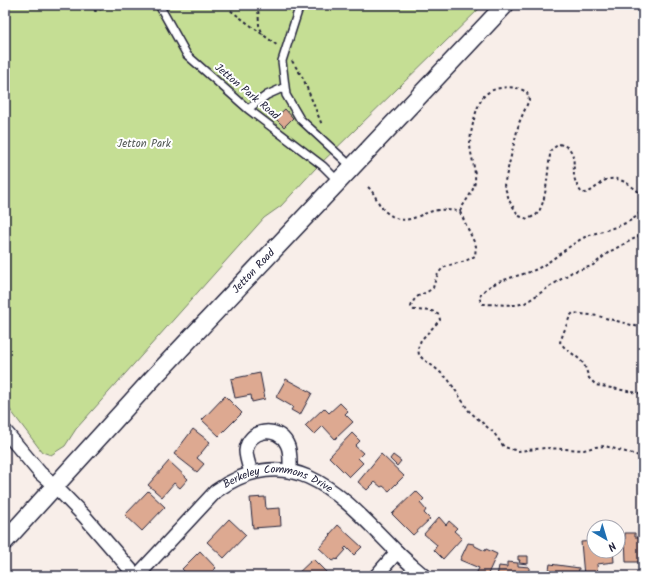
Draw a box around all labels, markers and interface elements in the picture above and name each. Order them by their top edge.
street label: Jetton Park Road [210,59,284,125]
park label: Jetton Park [117,135,172,153]
street label: Jetton Road [228,244,280,298]
text: Berkeley Commons Drive [220,461,336,498]
street label: Berkeley Commons Drive [220,482,336,500]
north arrow [586,519,626,559]
text: N [603,537,620,555]

